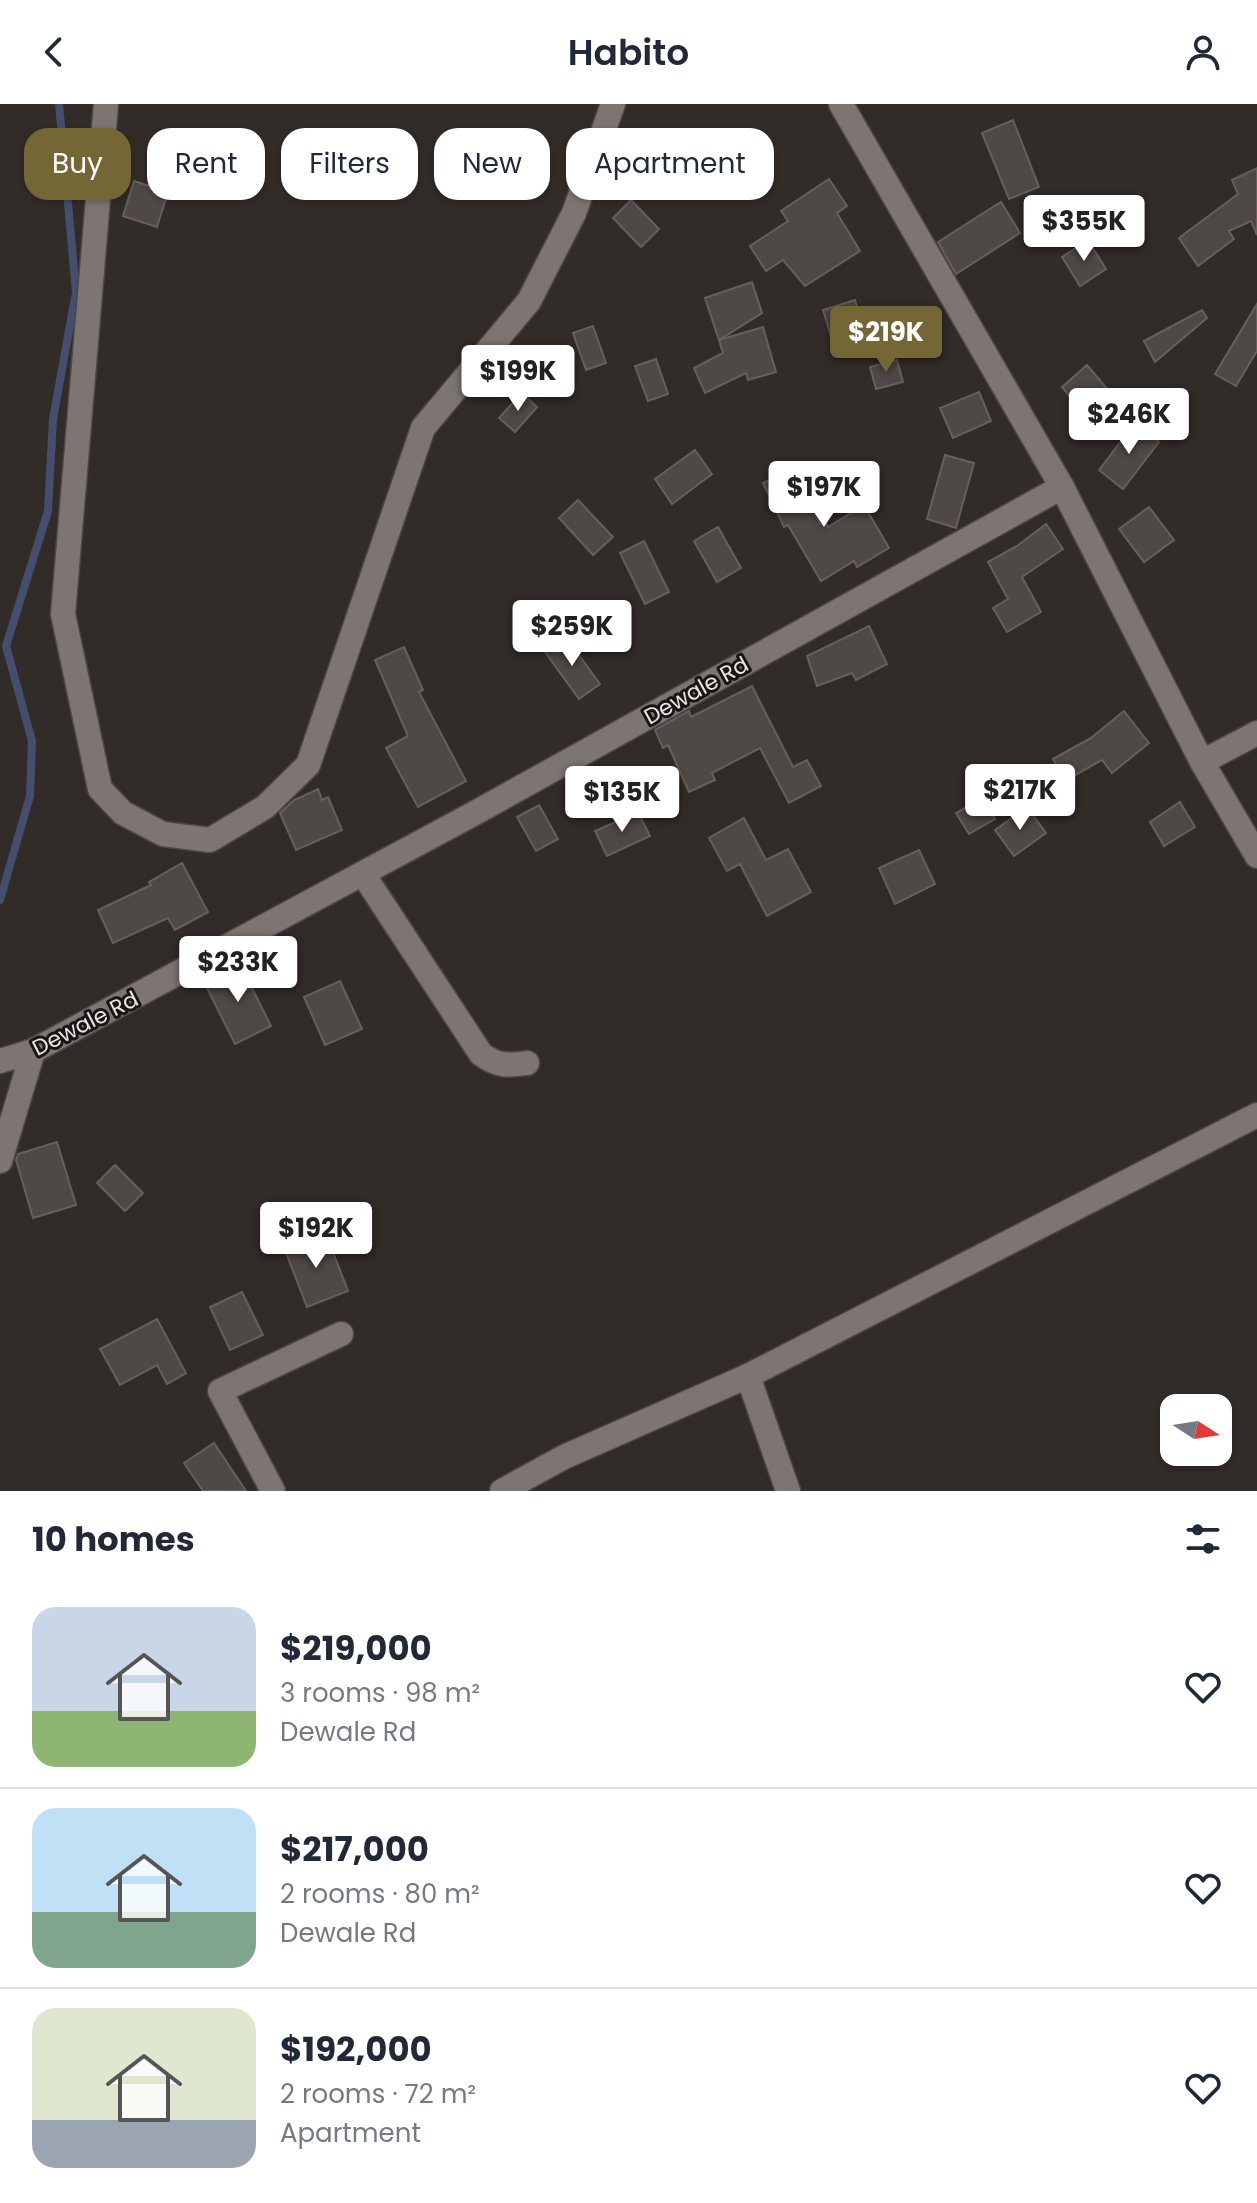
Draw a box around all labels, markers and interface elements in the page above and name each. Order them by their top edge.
text: Habito [568,27,689,78]
icon: back [32,30,76,74]
icon: person [1181,30,1225,74]
chip: Buy [24,128,131,200]
chip: Rent [147,128,265,200]
chip: Filters [281,128,418,200]
chip: New [434,128,550,200]
chip: Apartment [566,128,774,200]
pin: $355K [1028,195,1140,263]
text: $355K [1042,203,1126,239]
pin: $219K [830,306,942,374]
text: $219K [848,314,924,350]
pin: $199K [462,345,574,413]
text: $199K [480,353,557,389]
pin: $246K [1073,388,1185,456]
text: $246K [1087,396,1171,432]
pin: $197K [768,461,880,529]
text: $197K [787,469,861,505]
pin: $259K [516,600,628,668]
text: $259K [531,608,613,644]
street label: Dewale Rd [638,649,754,732]
pin: $217K [964,764,1076,832]
pin: $135K [566,766,678,834]
text: $217K [983,772,1057,808]
text: $135K [583,774,661,810]
pin: $233K [182,936,294,1004]
text: $233K [197,944,279,980]
street label: Dewale Rd [27,983,144,1063]
pin: $192K [260,1202,372,1270]
text: $192K [278,1210,354,1246]
north arrow [1160,1394,1232,1466]
map controls [1160,1394,1232,1466]
text: 10 homes [32,1515,195,1563]
icon: filters [1181,1517,1225,1561]
text: $219,000 [280,1624,432,1672]
icon: home [96,1639,192,1735]
icon: heart [1181,1665,1225,1709]
text: 3 rooms · 98 m² [280,1675,480,1711]
text: Dewale Rd [280,1714,416,1750]
text: $217,000 [280,1825,429,1873]
icon: home [96,1840,192,1936]
icon: heart [1181,1866,1225,1910]
text: 2 rooms · 80 m² [280,1876,480,1912]
text: Dewale Rd [280,1915,416,1951]
text: $192,000 [280,2025,432,2073]
icon: home [96,2040,192,2136]
icon: heart [1181,2066,1225,2110]
text: 2 rooms · 72 m² [280,2076,476,2112]
text: Apartment [280,2115,421,2151]

